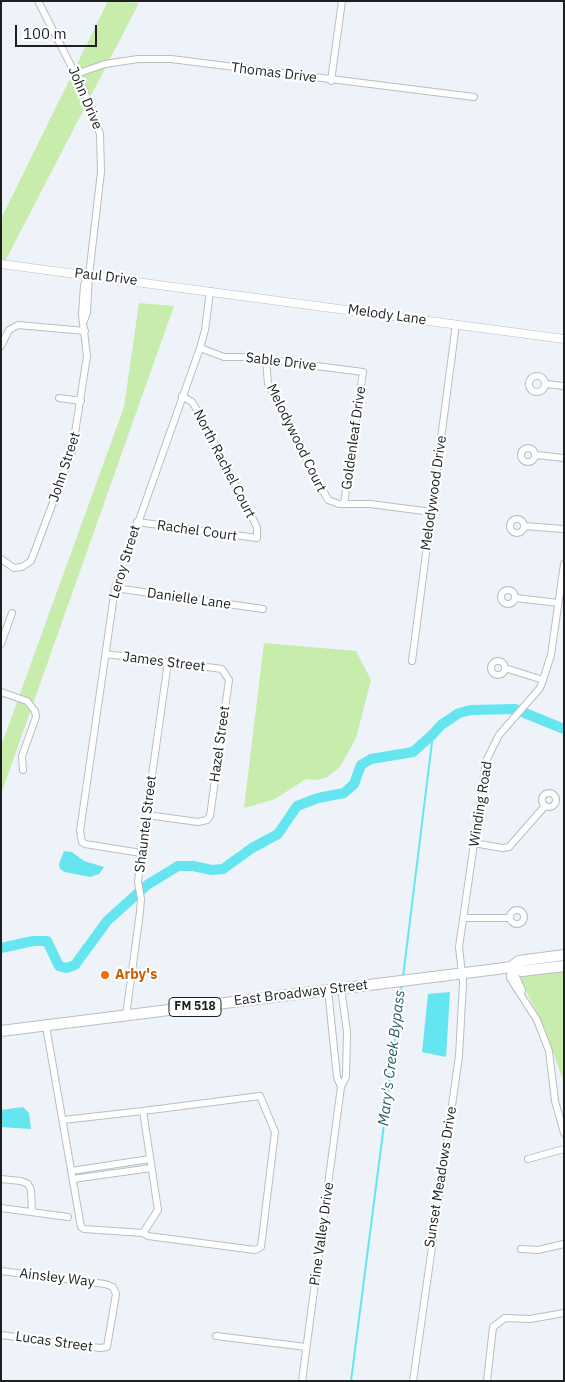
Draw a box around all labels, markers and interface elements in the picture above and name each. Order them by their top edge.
scale bar [18,15,100,47]
text: 100 m [23,24,67,43]
street label: Thomas Drive [230,59,318,87]
street label: John Drive [64,64,106,132]
street label: Paul Drive [74,265,138,289]
street label: Melody Lane [347,301,427,329]
street label: Sable Drive [245,349,317,375]
street label: Melodywood Court [263,381,329,495]
street label: Goldenleaf Drive [338,385,370,491]
street label: North Rachel Court [189,407,259,521]
street label: John Street [46,430,84,504]
street label: Melodywood Drive [418,434,450,552]
street label: Rachel Court [156,517,238,545]
street label: Leroy Street [106,523,144,601]
street label: Danielle Lane [146,585,232,613]
street label: James Street [122,649,206,675]
street label: Hazel Street [206,705,234,783]
street label: Winding Road [466,760,496,848]
street label: Shauntel Street [132,775,160,873]
place label: Arby's [115,967,157,983]
marker: Arby's [99,969,111,981]
street label: East Broadway Street [233,976,369,1010]
water label: Mary's Creek Bypass [375,989,409,1127]
road number: FM 518 [169,998,221,1016]
street label: Sunset Meadows Drive [422,1105,460,1249]
street label: Pine Valley Drive [306,1181,338,1287]
street label: Ainsley Way [18,1265,96,1291]
street label: Lucas Street [14,1328,94,1356]

